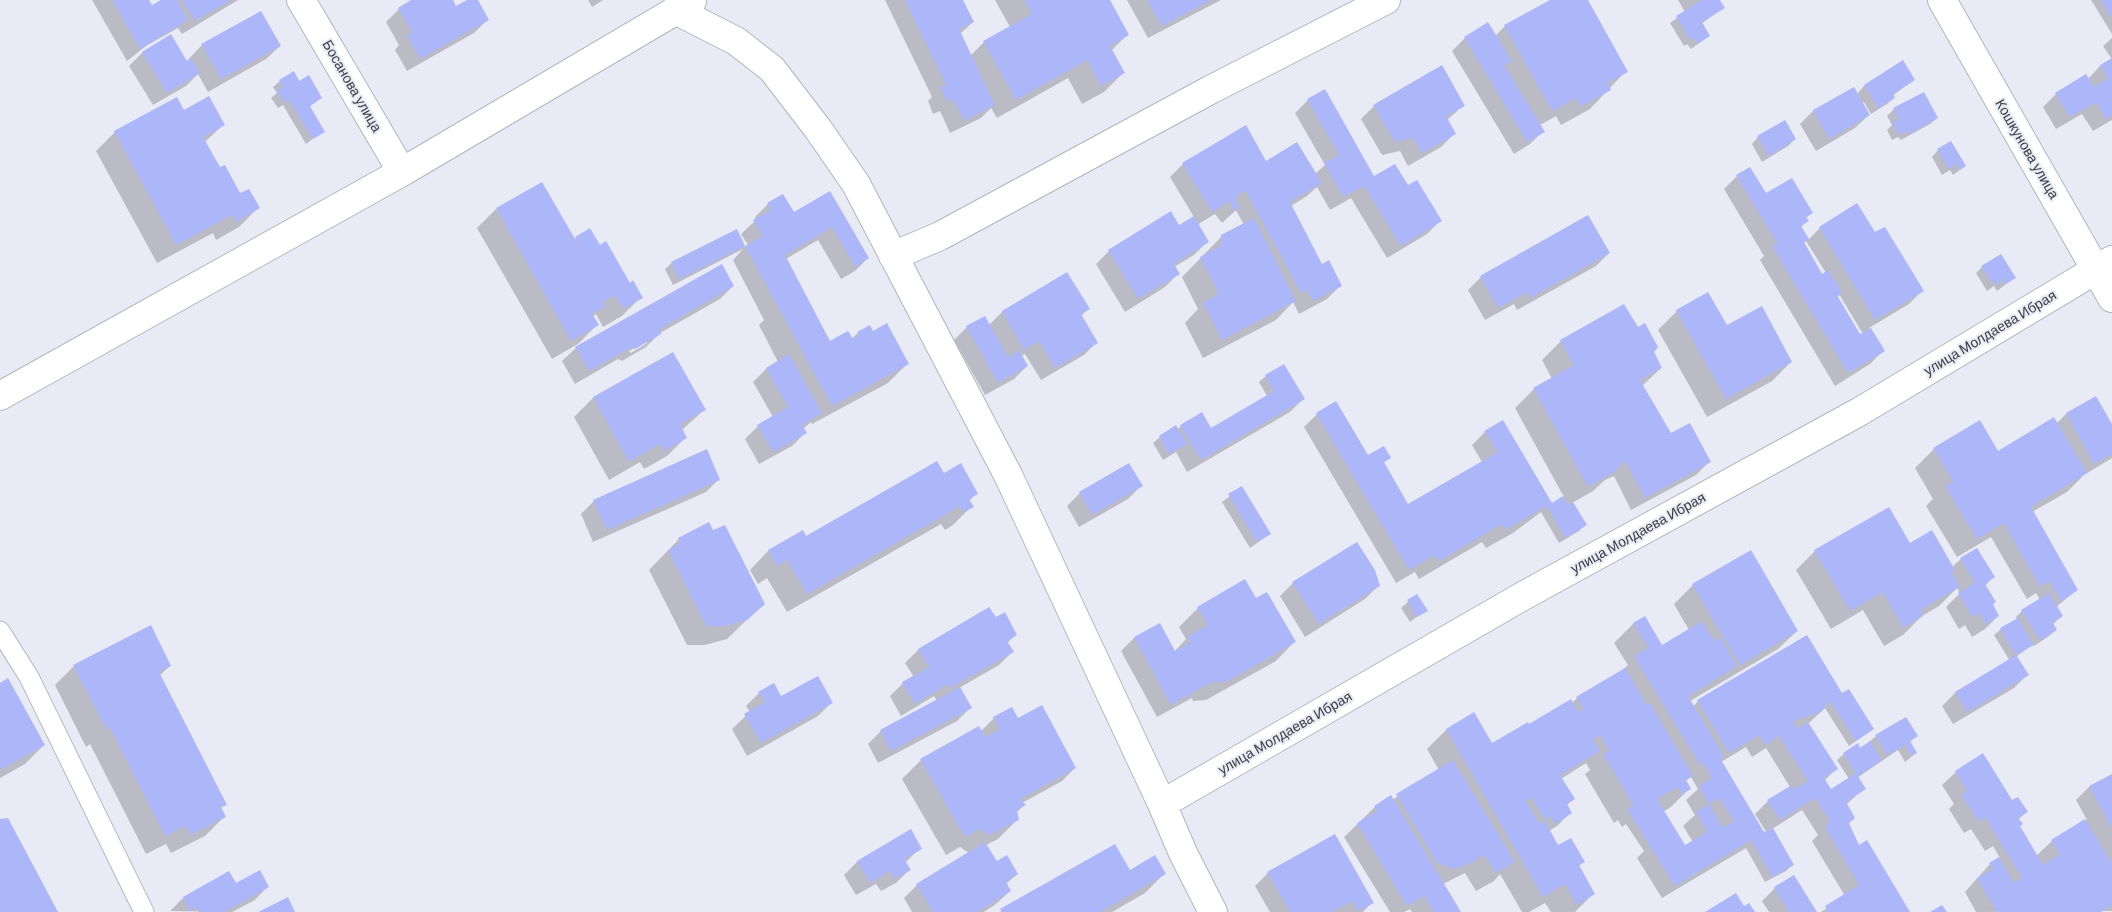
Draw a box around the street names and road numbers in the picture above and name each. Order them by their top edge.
street label: Босанова улица [319,37,385,135]
street label: Кошкунова улица [1992,96,2062,202]
street label: улица Молдаева Ибрая [1921,287,2059,379]
street label: улица Молдаева Ибрая [1568,489,1708,577]
street label: улица Молдаева Ибрая [1215,688,1355,778]

